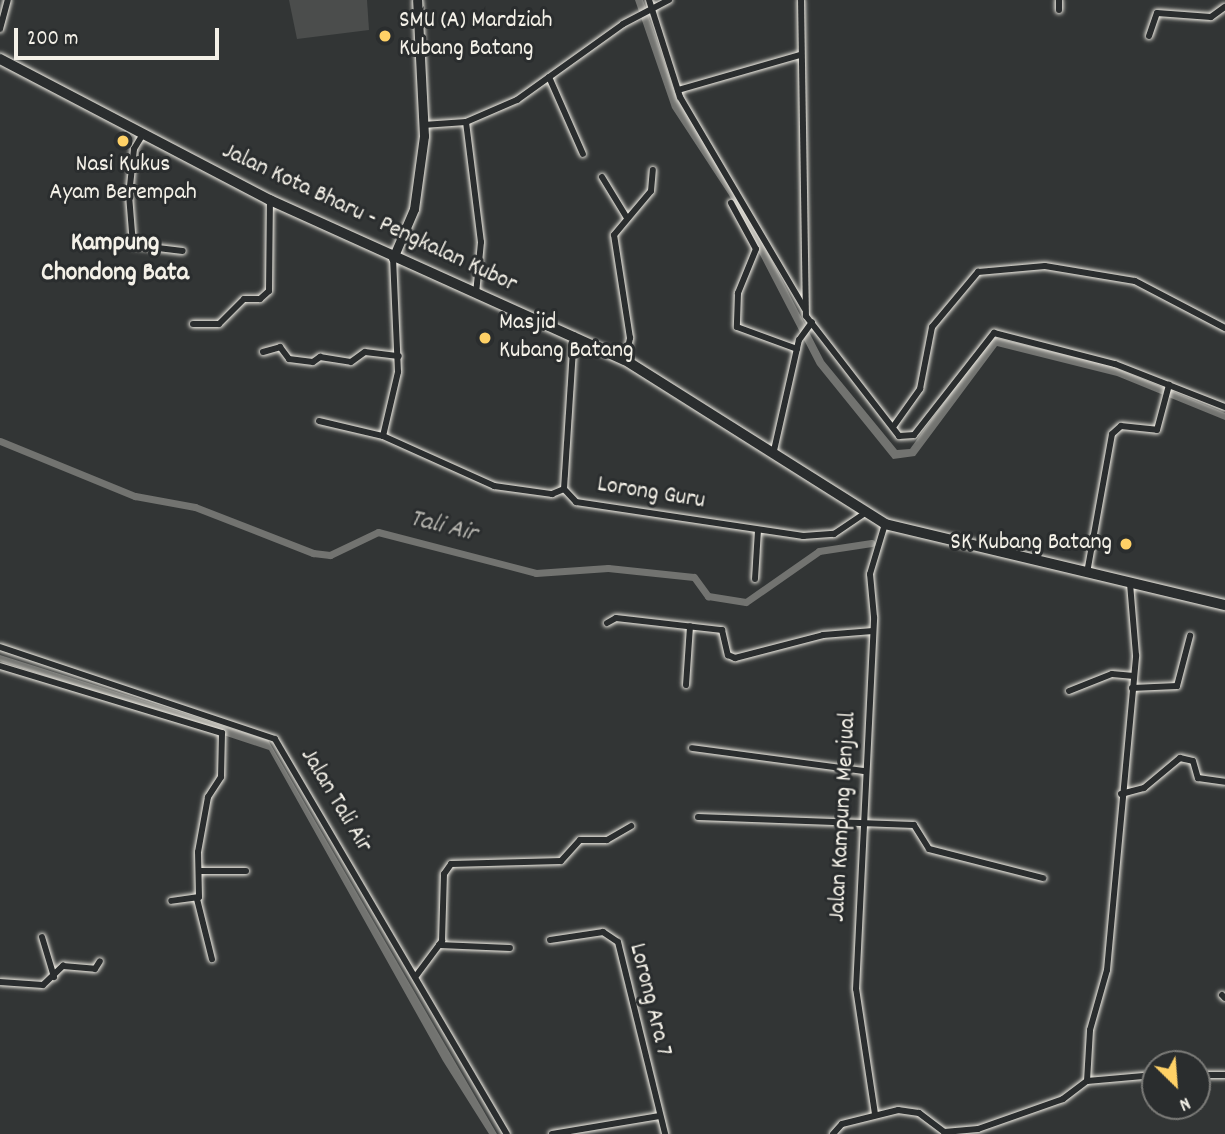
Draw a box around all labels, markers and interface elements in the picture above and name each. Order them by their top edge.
place label: SMU (A) Mardziah Kubang Batang [399,8,553,64]
scale bar [18,14,222,58]
text: 200 m [27,25,78,55]
marker: SMU (A) Mardziah Kubang Batang [377,28,393,44]
marker: Nasi Kukus Ayam Berempah [115,133,131,149]
street label: Jalan Kota Bharu - Pengkalan Kubor [217,138,521,300]
place label: Nasi Kukus Ayam Berempah [49,152,197,208]
district label: Kampung Chondong Bata [41,228,189,290]
place label: Masjid Kubang Batang [499,310,634,366]
marker: Masjid Kubang Batang [477,330,493,346]
street label: Lorong Guru [595,471,707,517]
water label: Tali Air [406,504,480,550]
place label: SK Kubang Batang [950,530,1112,558]
marker: SK Kubang Batang [1118,536,1134,552]
street label: Jalan Kampung Menjual [824,711,864,923]
street label: Jalan Tali Air [293,744,377,858]
street label: Lorong Ara 7 [621,941,677,1059]
north arrow [1141,1050,1211,1120]
text: N [1174,1088,1194,1117]

